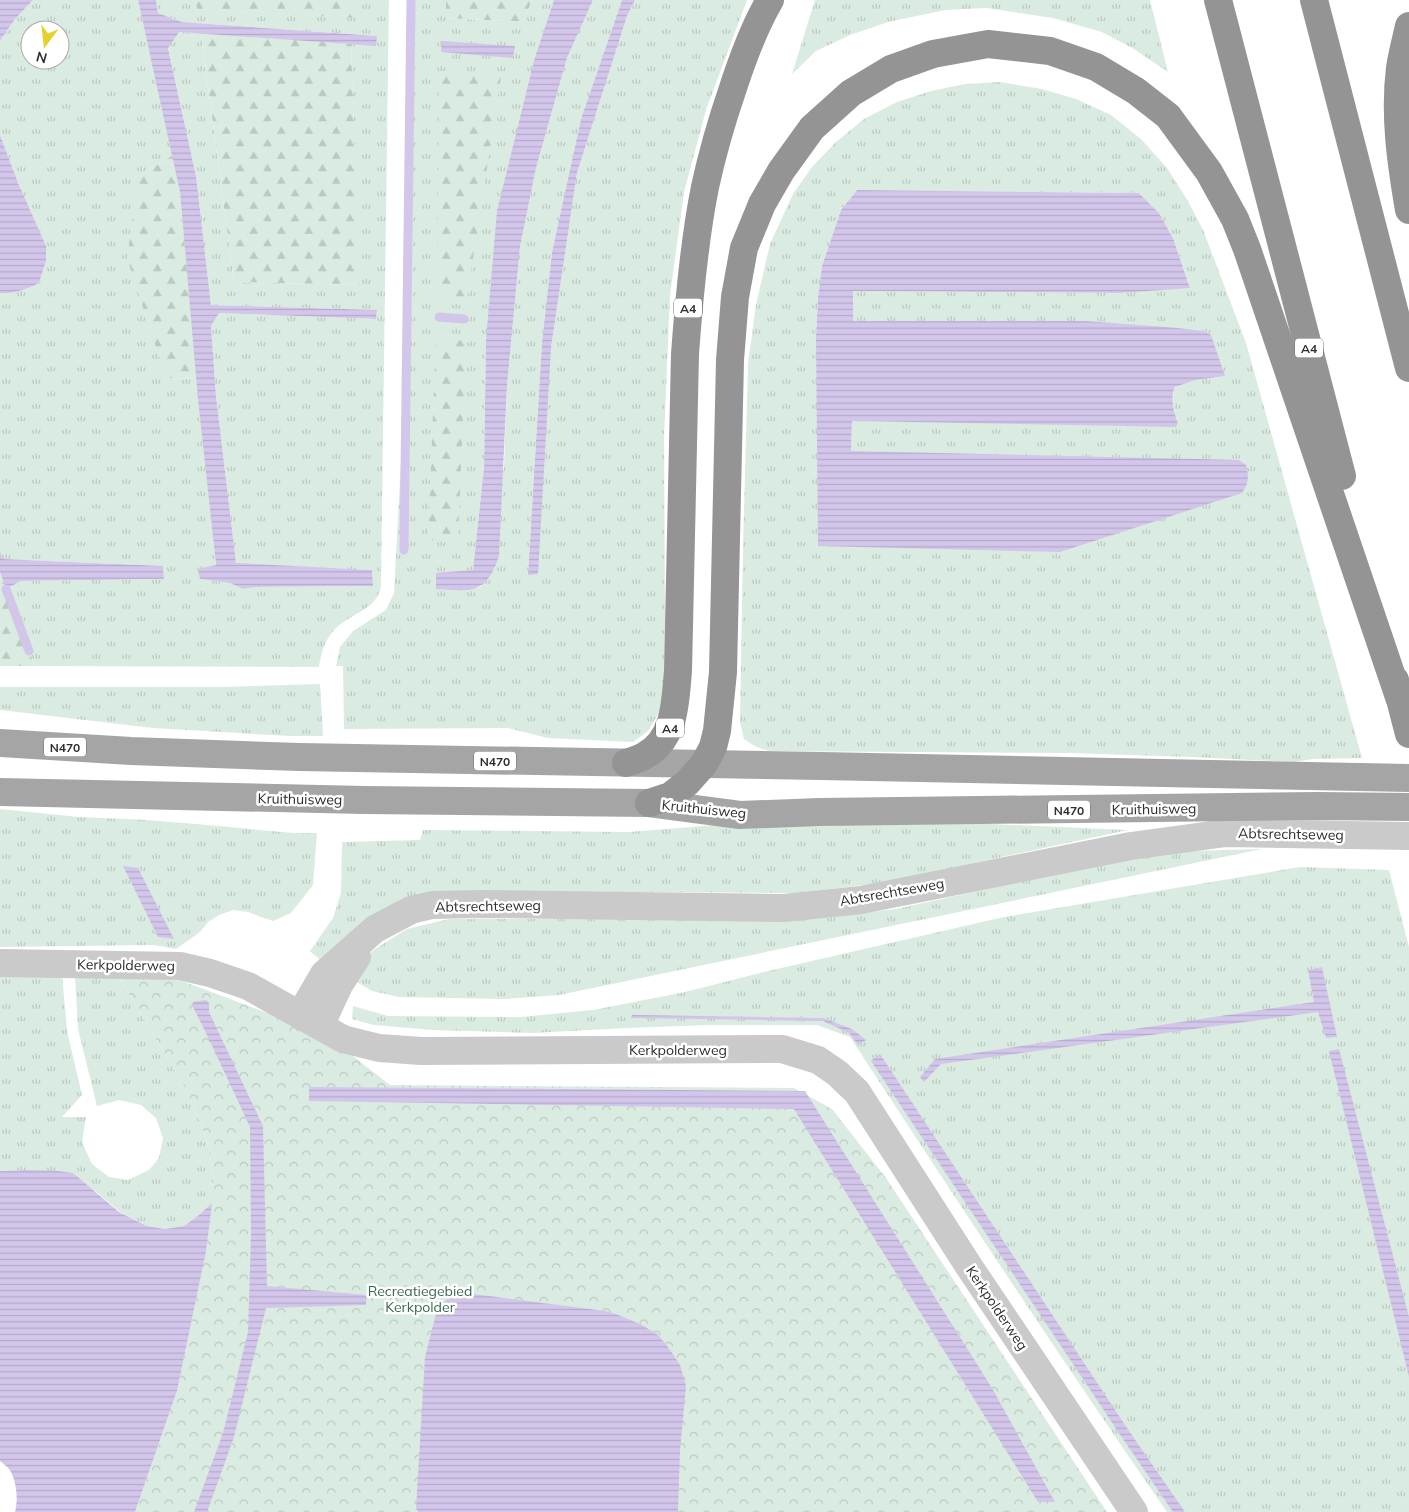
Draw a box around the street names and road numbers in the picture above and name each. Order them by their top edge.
road number: A4 [674,298,702,318]
road number: A4 [1295,338,1323,358]
road number: A4 [656,718,684,738]
road number: N470 [44,738,86,756]
road number: N470 [474,751,516,770]
street label: Kruithuisweg [257,789,343,809]
street label: Kruithuisweg [661,796,747,822]
street label: Kruithuisweg [1111,799,1197,819]
road number: N470 [1048,800,1090,820]
street label: Abtsrechtseweg [1238,824,1344,844]
street label: Abtsrechtseweg [838,874,946,910]
street label: Abtsrechtseweg [435,896,541,916]
street label: Kerkpolderweg [77,955,175,975]
street label: Kerkpolderweg [629,1041,727,1059]
street label: Kerkpolderweg [962,1262,1032,1354]

